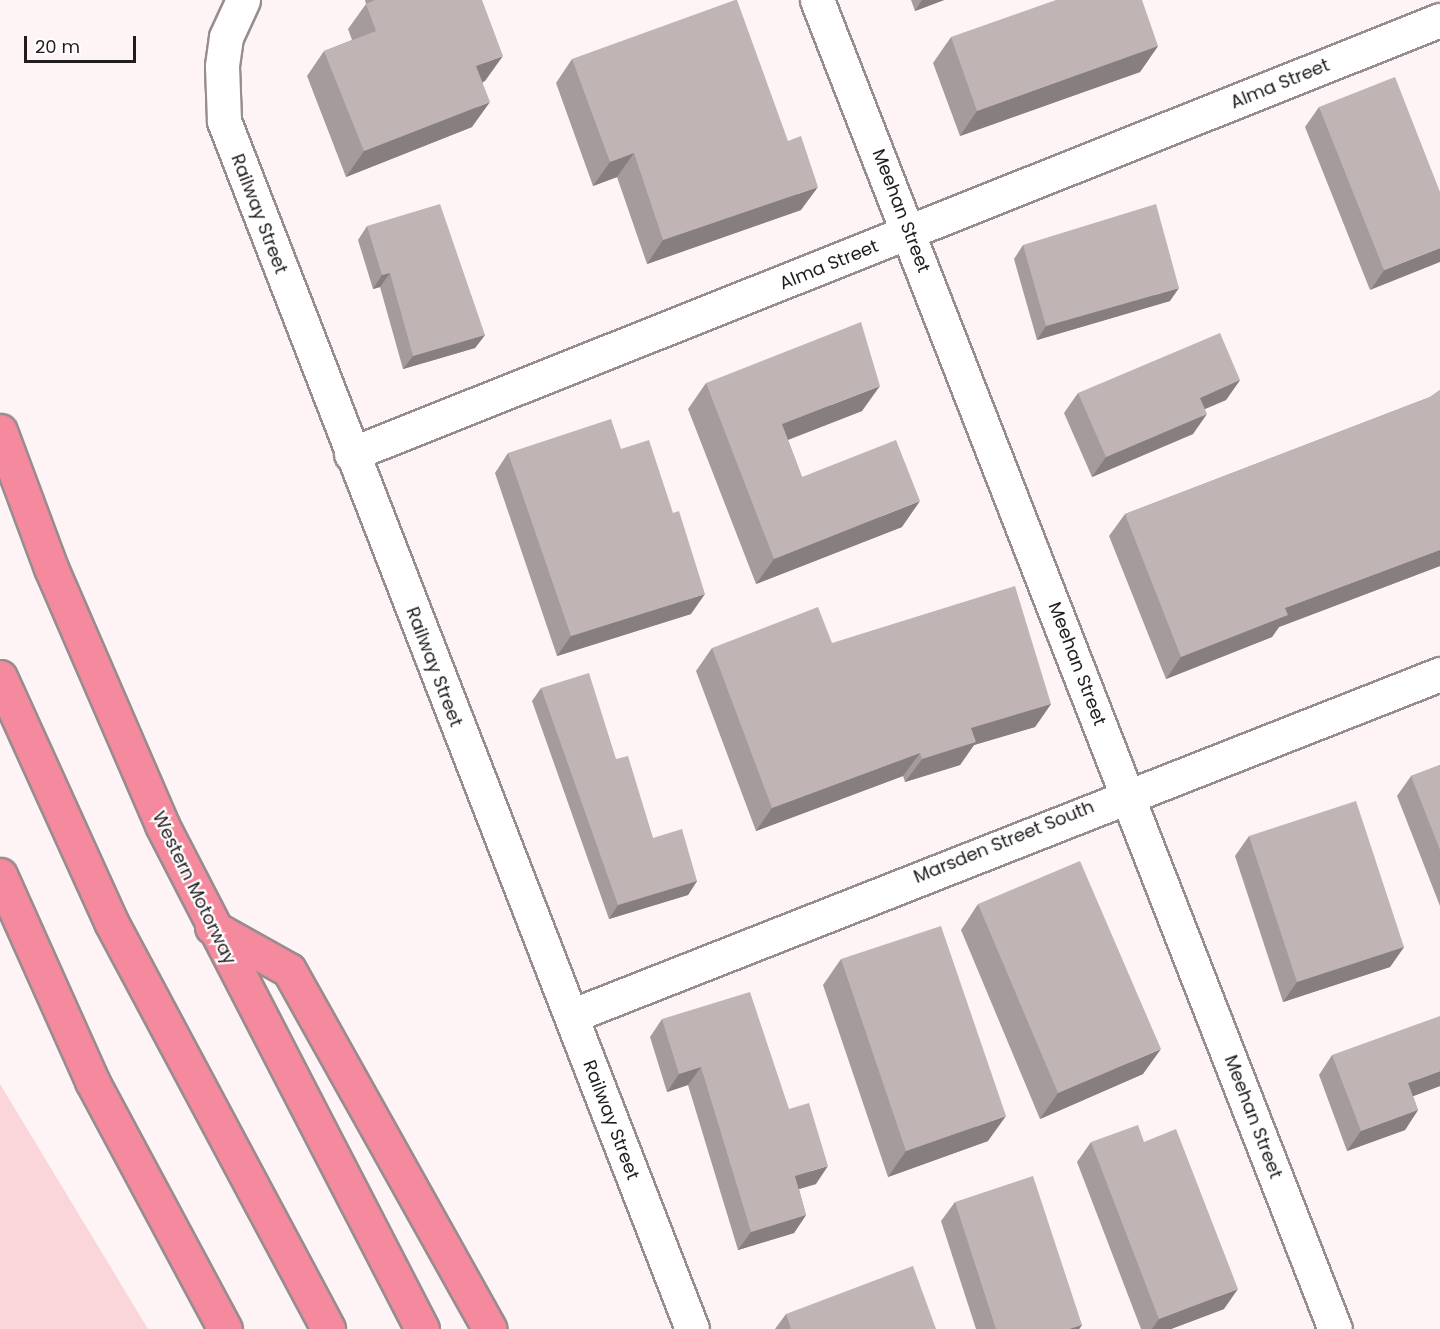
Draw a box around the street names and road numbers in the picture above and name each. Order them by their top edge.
street label: Alma Street [1227,54,1333,114]
street label: Meehan Street [868,146,934,276]
street label: Railway Street [226,151,292,277]
street label: Alma Street [776,235,882,295]
street label: Meehan Street [1044,599,1110,729]
street label: Railway Street [401,604,467,730]
street label: Marsden Street South [911,796,1097,888]
street label: Western Motorway [148,808,240,968]
street label: Meehan Street [1220,1052,1286,1182]
street label: Railway Street [578,1057,644,1183]

